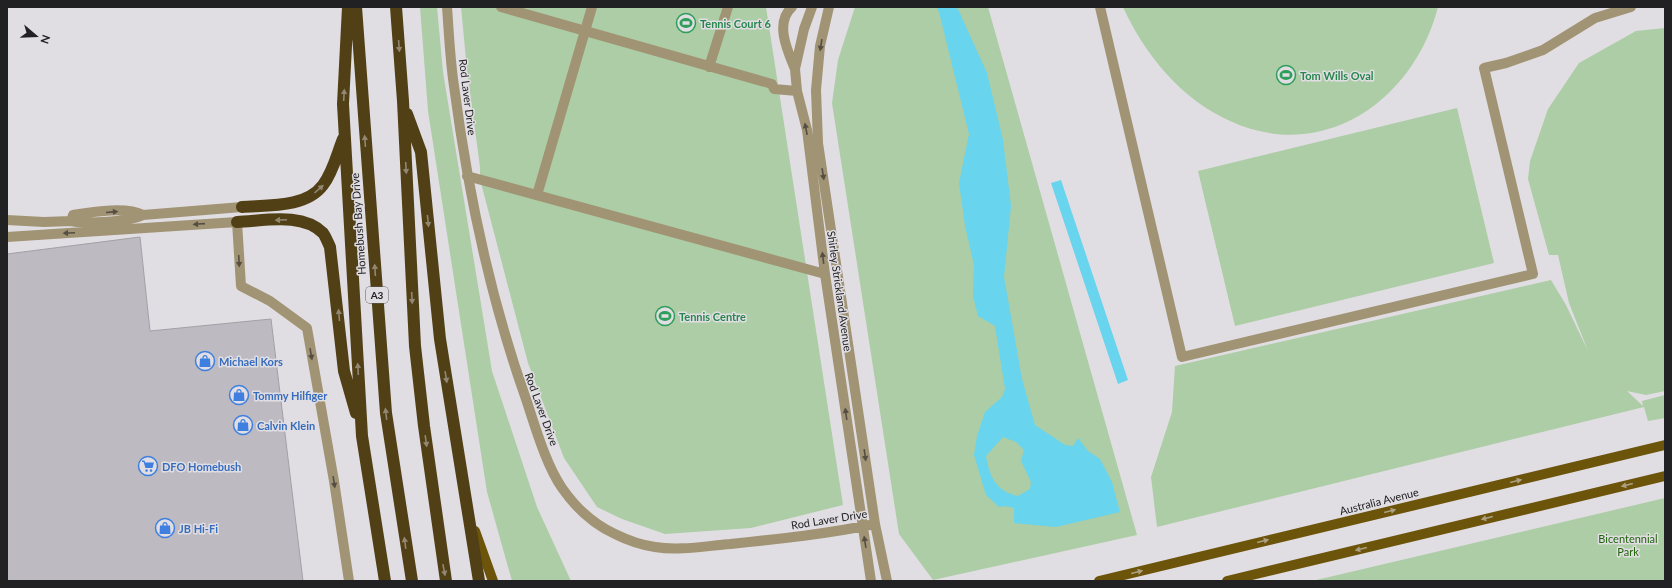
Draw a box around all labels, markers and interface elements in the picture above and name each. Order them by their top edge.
sports icon: Tennis Court 6 [675,12,697,34]
north arrow [16,16,56,56]
place label: Tennis Court 6 [700,17,771,30]
text: N [38,33,53,46]
one-way arrow [817,39,823,51]
one-way arrow [395,40,402,52]
street label: Rod Laver Drive [457,58,479,136]
sports icon: Tom Wills Oval [1275,64,1297,86]
place label: Tom Wills Oval [1300,69,1374,82]
one-way arrow [340,89,347,101]
one-way arrow [803,123,809,135]
one-way arrow [361,135,368,147]
one-way arrow [403,162,409,175]
one-way arrow [820,168,826,180]
street label: Homebush Bay Drive [348,172,368,275]
one-way arrow [314,184,324,193]
one-way arrow [106,208,118,215]
one-way arrow [425,215,431,227]
one-way arrow [274,217,287,223]
one-way arrow [193,220,205,227]
one-way arrow [62,230,75,236]
street label: Shirley Strickland Avenue [825,230,855,352]
one-way arrow [820,252,826,264]
one-way arrow [236,255,243,267]
one-way arrow [371,264,378,276]
road number: A3 [366,287,388,303]
one-way arrow [409,292,416,304]
sports icon: Tennis Centre [654,305,676,327]
one-way arrow [335,309,342,322]
place label: Tennis Centre [679,310,746,323]
one-way arrow [309,348,315,360]
shop icon: Michael Kors [194,350,216,372]
place label: Michael Kors [219,355,283,368]
one-way arrow [355,363,362,375]
one-way arrow [443,371,449,383]
street label: Rod Laver Drive [523,371,561,448]
shop icon: Tommy Hilfiger [228,384,250,406]
place label: Tommy Hilfiger [253,389,328,402]
one-way arrow [383,408,389,420]
one-way arrow [843,408,849,420]
shop icon: Calvin Klein [232,414,254,436]
place label: Calvin Klein [257,419,315,432]
one-way arrow [423,435,429,447]
one-way arrow [862,449,868,461]
supermarket icon: DFO Homebush [137,455,159,477]
place label: DFO Homebush [162,460,241,473]
one-way arrow [331,475,337,488]
one-way arrow [1510,477,1522,483]
one-way arrow [1621,482,1633,488]
street label: Australia Avenue [1338,485,1420,517]
street label: Rod Laver Drive [790,507,868,531]
one-way arrow [1384,508,1396,514]
one-way arrow [1481,516,1493,522]
shop icon: JB Hi-Fi [154,517,176,539]
place label: JB Hi-Fi [179,522,218,535]
park label: Bicentennial Park [1598,532,1658,558]
one-way arrow [402,536,408,549]
one-way arrow [862,536,868,549]
one-way arrow [1257,538,1269,544]
one-way arrow [1355,546,1367,552]
one-way arrow [441,564,447,576]
one-way arrow [1131,569,1143,575]

